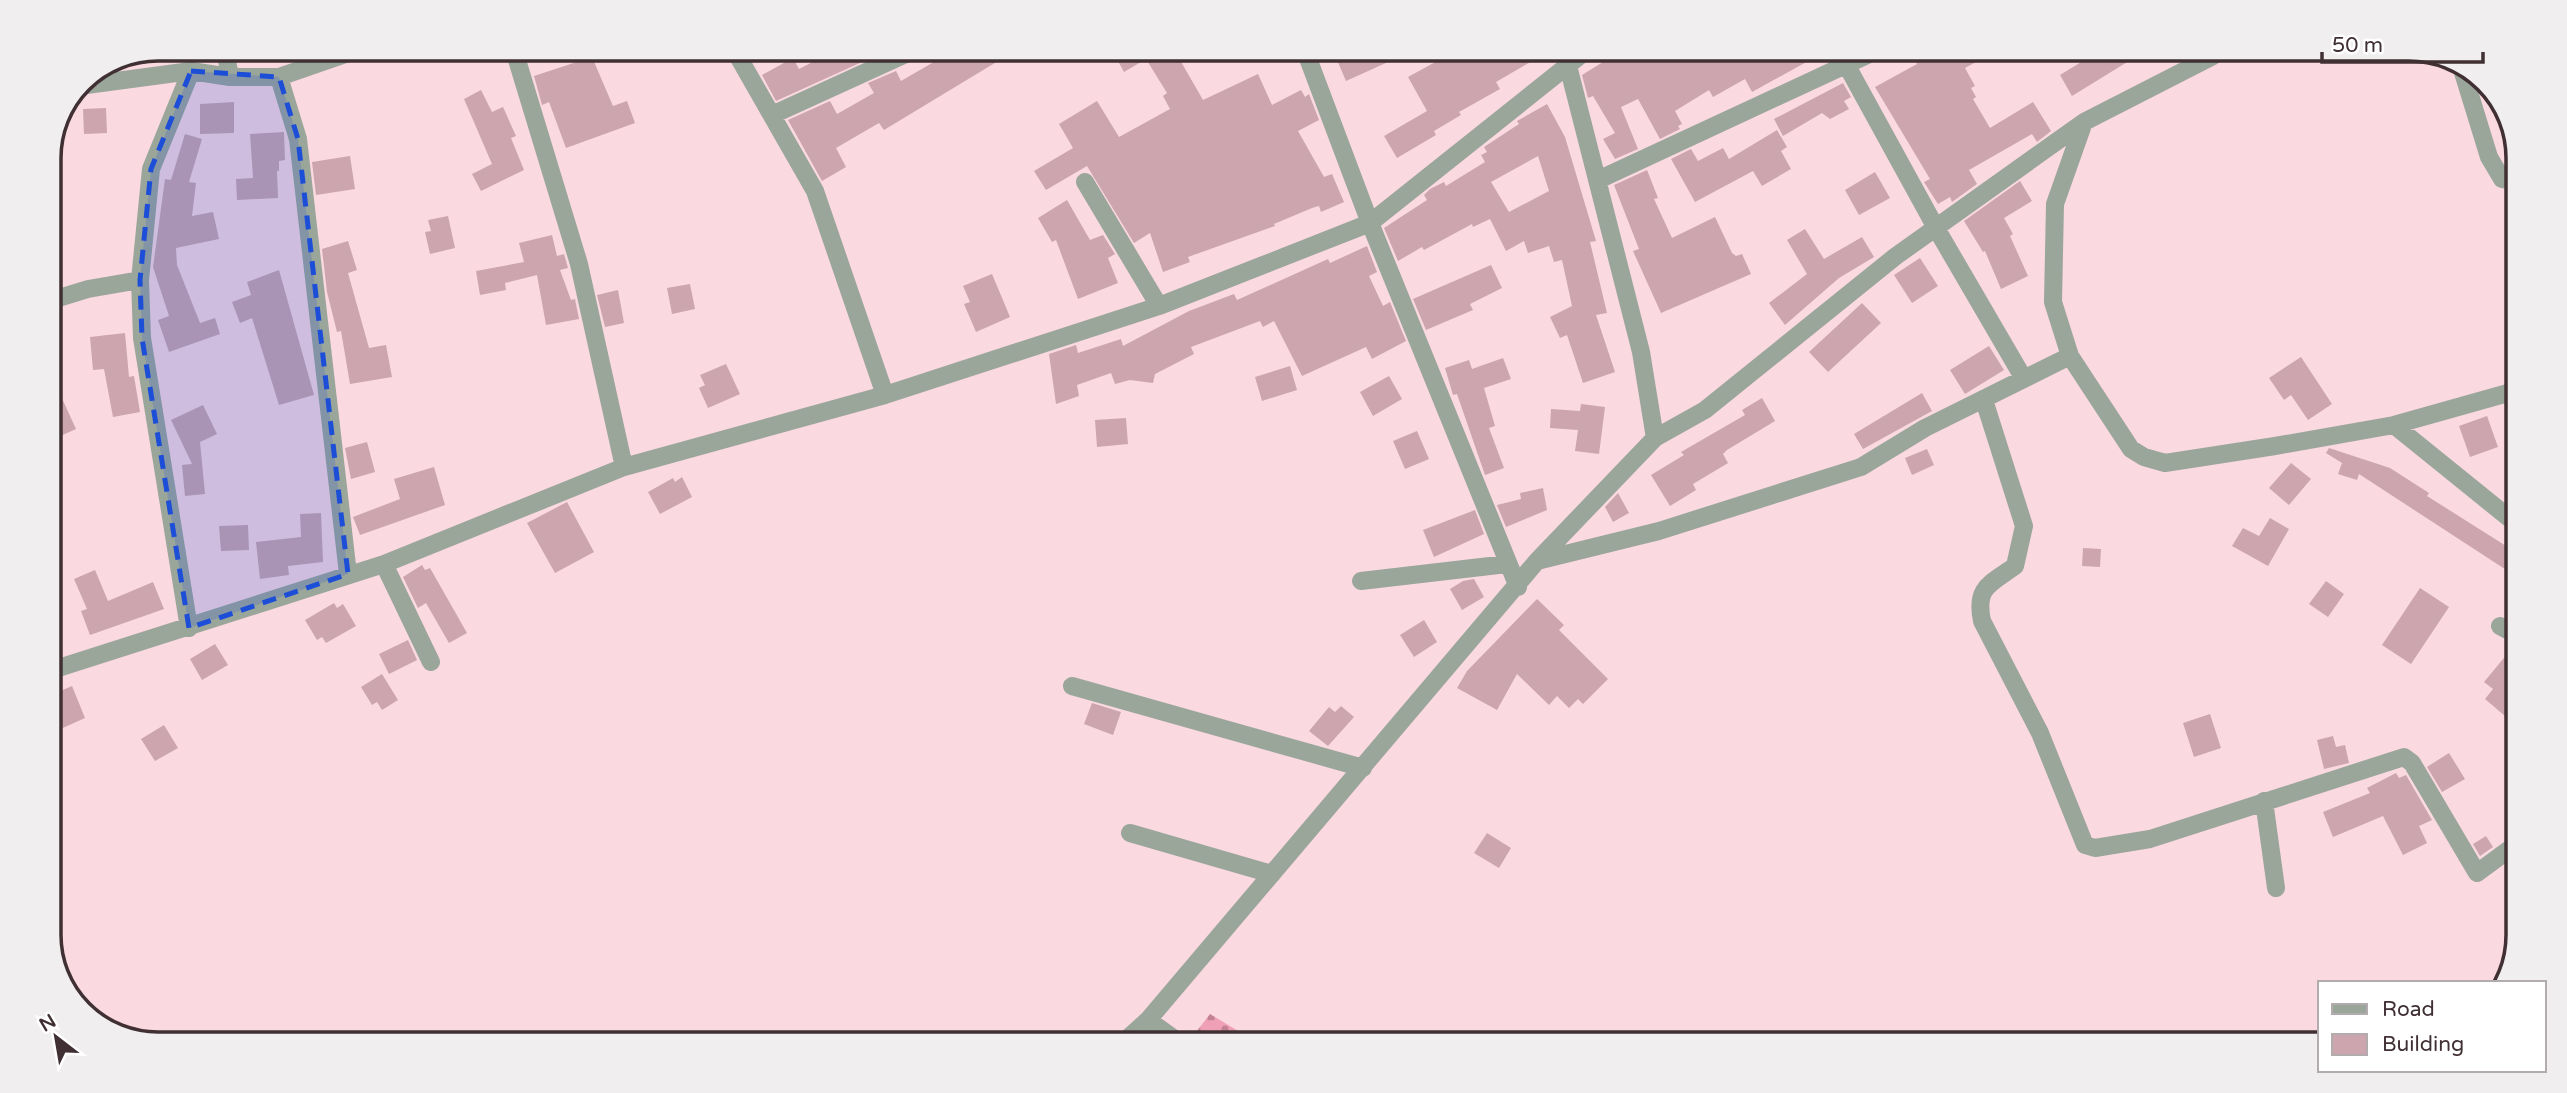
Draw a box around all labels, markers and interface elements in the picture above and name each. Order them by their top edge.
scale bar [2322,21,2483,65]
text: 50 m [2332,33,2383,58]
legend [2318,981,2546,1072]
text: Road [2382,997,2435,1022]
north arrow [21,1002,91,1072]
text: N [36,1010,60,1037]
text: Building [2382,1032,2464,1057]

